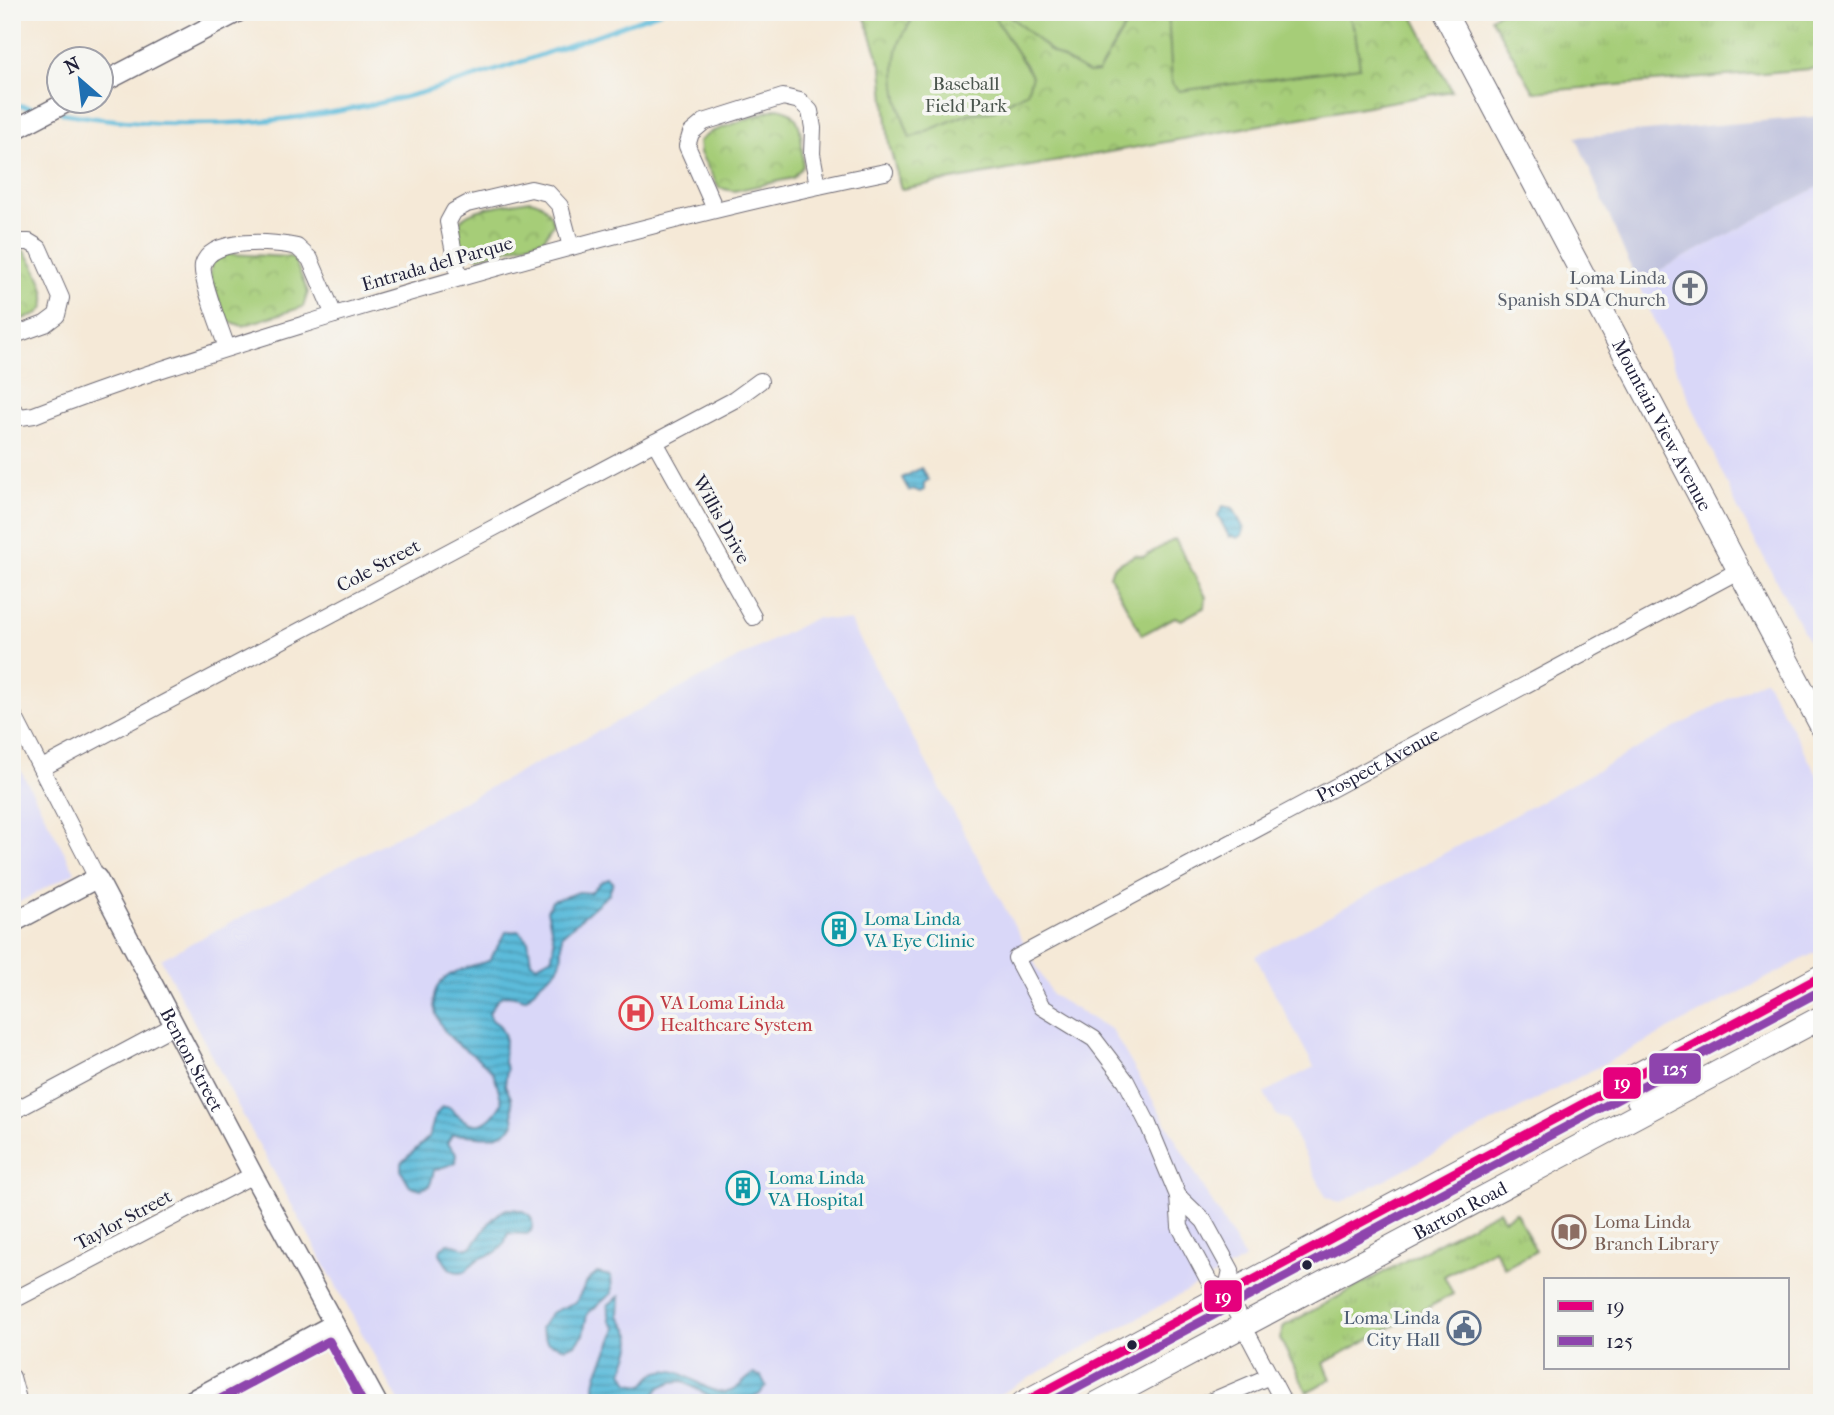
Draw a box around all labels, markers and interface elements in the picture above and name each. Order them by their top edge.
north arrow [46,46,116,116]
text: N [61,53,85,79]
park label: Baseball Field Park [925,73,1007,117]
street label: Entrada del Parque [359,232,515,296]
place label: Loma Linda Spanish SDA Church [1498,267,1666,311]
church icon: Loma Linda Spanish SDA Church [1671,269,1709,307]
street label: Mountain View Avenue [1607,336,1716,515]
street label: Willis Drive [687,471,754,568]
street label: Cole Street [333,535,424,597]
street label: Prospect Avenue [1312,723,1443,807]
place label: Loma Linda VA Eye Clinic [863,908,975,952]
building icon: Loma Linda VA Eye Clinic [820,910,858,948]
place label: VA Loma Linda Healthcare System [659,992,813,1036]
hospital icon: VA Loma Linda Healthcare System [617,994,655,1032]
street label: Benton Street [155,1004,228,1116]
line badge: 125 [1648,1052,1702,1085]
text: 125 [1663,1058,1687,1080]
line badge: 19 [1602,1066,1642,1100]
text: 19 [1614,1072,1630,1094]
place label: Loma Linda VA Hospital [767,1167,865,1211]
building icon: Loma Linda VA Hospital [724,1169,762,1207]
street label: Barton Road [1410,1177,1511,1245]
street label: Taylor Street [71,1185,176,1255]
place label: Loma Linda Branch Library [1594,1211,1720,1255]
library icon: Loma Linda Branch Library [1550,1213,1588,1251]
unlabelled marker [1300,1258,1314,1272]
legend [1544,1278,1788,1370]
line badge: 19 [1203,1279,1243,1313]
text: 19 [1215,1286,1231,1308]
text: 19 [1606,1295,1625,1319]
place label: Loma Linda City Hall [1343,1307,1440,1351]
public building icon: Loma Linda City Hall [1445,1309,1483,1347]
text: 125 [1606,1329,1633,1353]
unlabelled marker [1125,1338,1139,1352]

